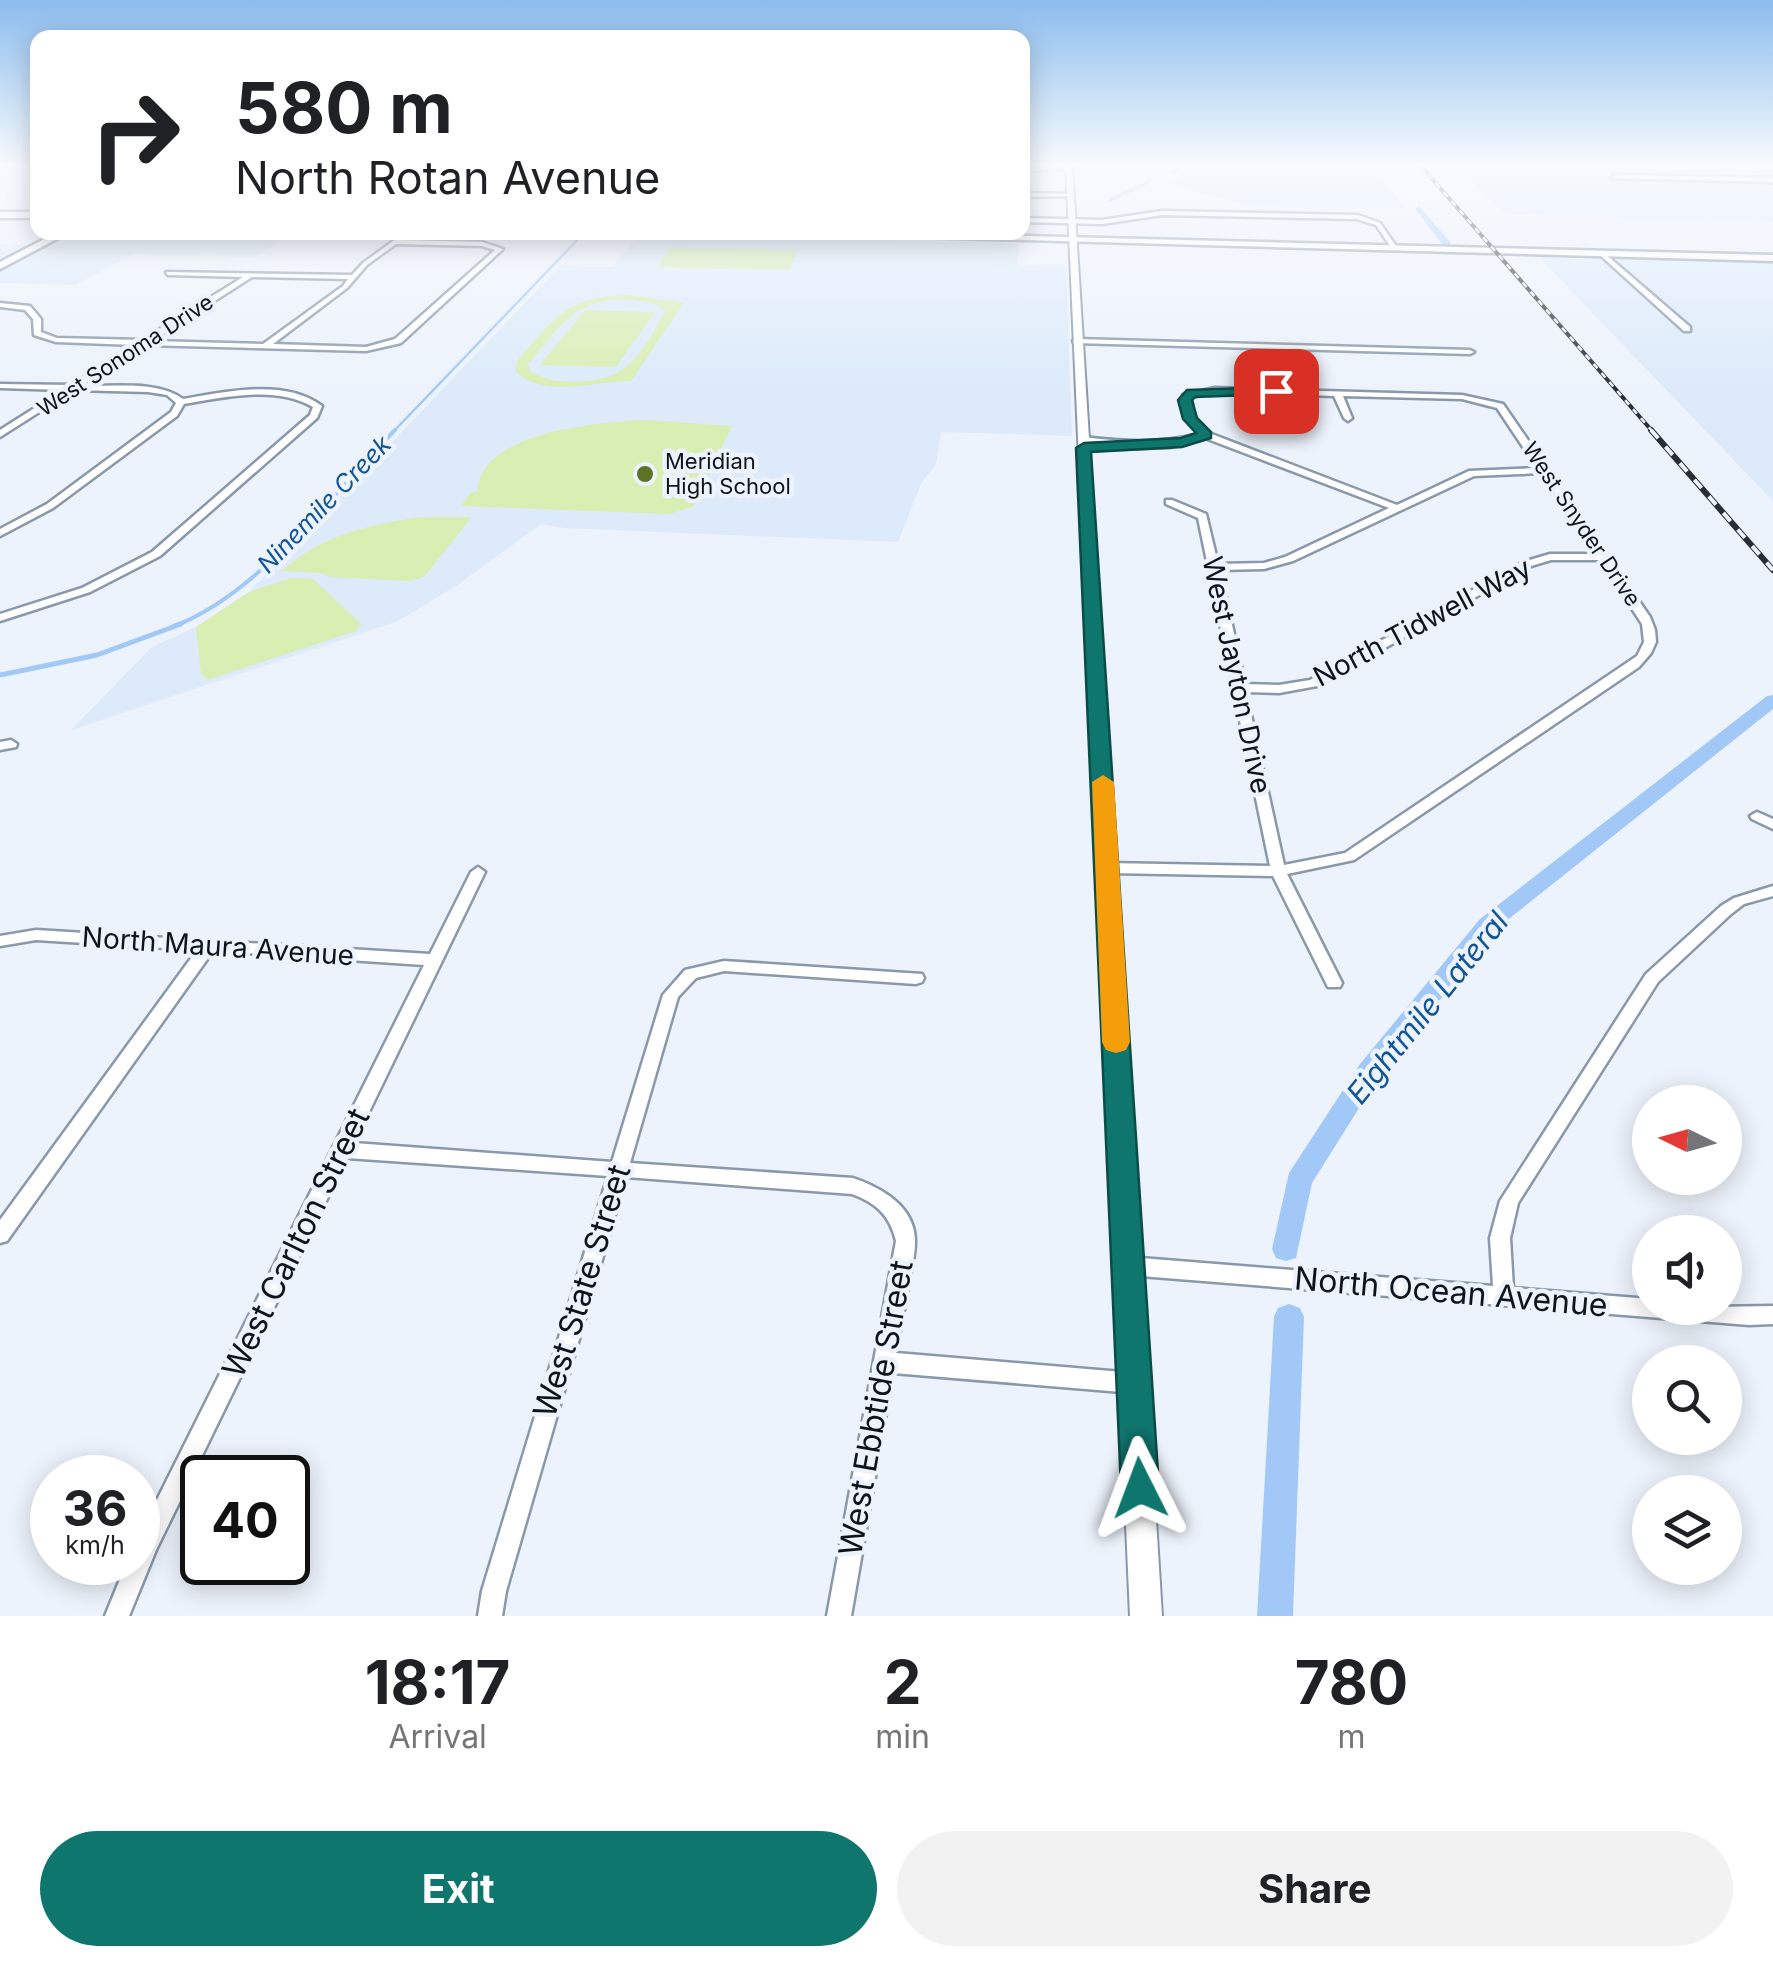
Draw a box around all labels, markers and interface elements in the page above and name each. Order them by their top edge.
text: 580 m [235,65,453,150]
icon: right [70,70,200,200]
text: North Rotan Avenue [235,150,660,205]
street label: West Sonoma Drive [32,288,218,422]
pin [1234,349,1319,434]
icon: arrive [1249,364,1304,419]
water label: Ninemile Creek [251,428,398,579]
street label: West Snyder Drive [1517,437,1647,611]
place label: Meridian High School [665,448,791,499]
marker: Meridian High School [634,463,656,485]
street label: North Tidwell Way [1307,550,1537,694]
street label: West Jayton Drive [1195,553,1279,797]
water label: Eightmile Lateral [1339,904,1516,1111]
street label: North Maura Avenue [81,920,355,972]
north arrow [1632,1085,1742,1195]
map controls [1632,1085,1742,1585]
street label: West Carlton Street [213,1102,378,1384]
street label: West State Street [525,1160,638,1422]
button: sound [1632,1215,1742,1325]
street label: West Ebbtide Street [830,1257,921,1559]
street label: North Ocean Avenue [1293,1258,1609,1325]
button: search [1632,1345,1742,1455]
position arrow [1088,1436,1192,1540]
speed limit sign: 40 [180,1455,310,1585]
button: layers [1632,1475,1742,1585]
text: 36 [63,1478,127,1538]
text: km/h [65,1530,125,1560]
text: 18:17 [365,1646,510,1718]
text: 2 [884,1646,921,1718]
text: 780 [1295,1646,1408,1718]
text: Arrival [388,1717,487,1756]
text: min [875,1717,930,1756]
text: m [1337,1717,1365,1756]
button: Exit [40,1831,877,1946]
button: Share [897,1831,1733,1946]

